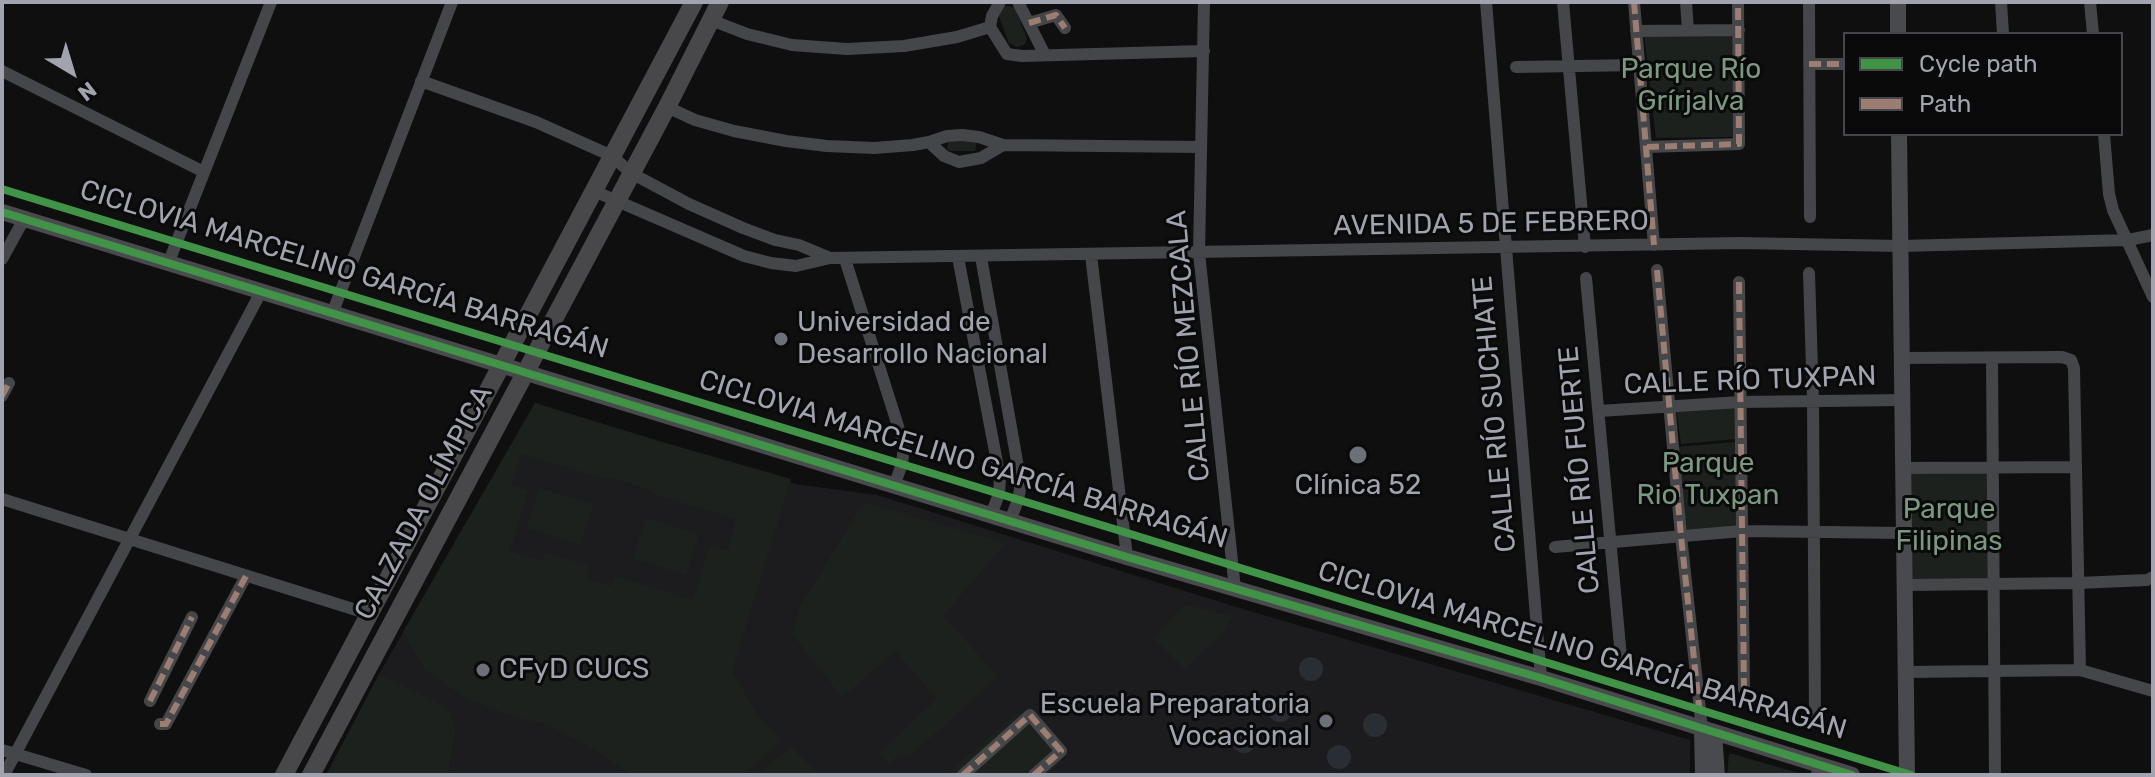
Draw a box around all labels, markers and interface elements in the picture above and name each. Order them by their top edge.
north arrow [32,32,112,112]
legend [1843,32,2123,136]
text: Cycle path [1919,50,2038,78]
park label: Parque Río Grírjalva [1621,53,1761,119]
text: N [73,76,102,107]
text: Path [1919,90,1971,118]
street label: CICLOVIA MARCELINO GARCÍA BARRAGÁN [76,173,612,367]
street label: AVENIDA 5 DE FEBRERO [1333,204,1649,244]
street label: CALLE RÍO MEZCALA [1160,209,1218,483]
street label: CALLE RÍO SUCHIATE [1466,274,1524,554]
place label: Universidad de Desarrollo Nacional [797,306,1048,372]
marker: Universidad de Desarrollo Nacional [772,330,790,348]
street label: CALLE RÍO FUERTE [1552,345,1608,595]
street label: CALLE RÍO TUXPAN [1623,360,1877,402]
street label: CICLOVIA MARCELINO GARCÍA BARRAGÁN [695,363,1231,557]
street label: CALZADA OLÍMPICA [348,380,500,626]
marker: Clínica 52 [1347,444,1369,466]
park label: Parque Rio Tuxpan [1636,447,1780,513]
place label: Clínica 52 [1295,469,1421,503]
park label: Parque Filipinas [1896,493,2002,559]
street label: CICLOVIA MARCELINO GARCÍA BARRAGÁN [1314,554,1850,748]
place label: CFyD CUCS [499,653,649,687]
marker: CFyD CUCS [474,661,492,679]
place label: Escuela Preparatoria Vocacional [1040,688,1310,754]
marker: Escuela Preparatoria Vocacional [1317,712,1335,730]

